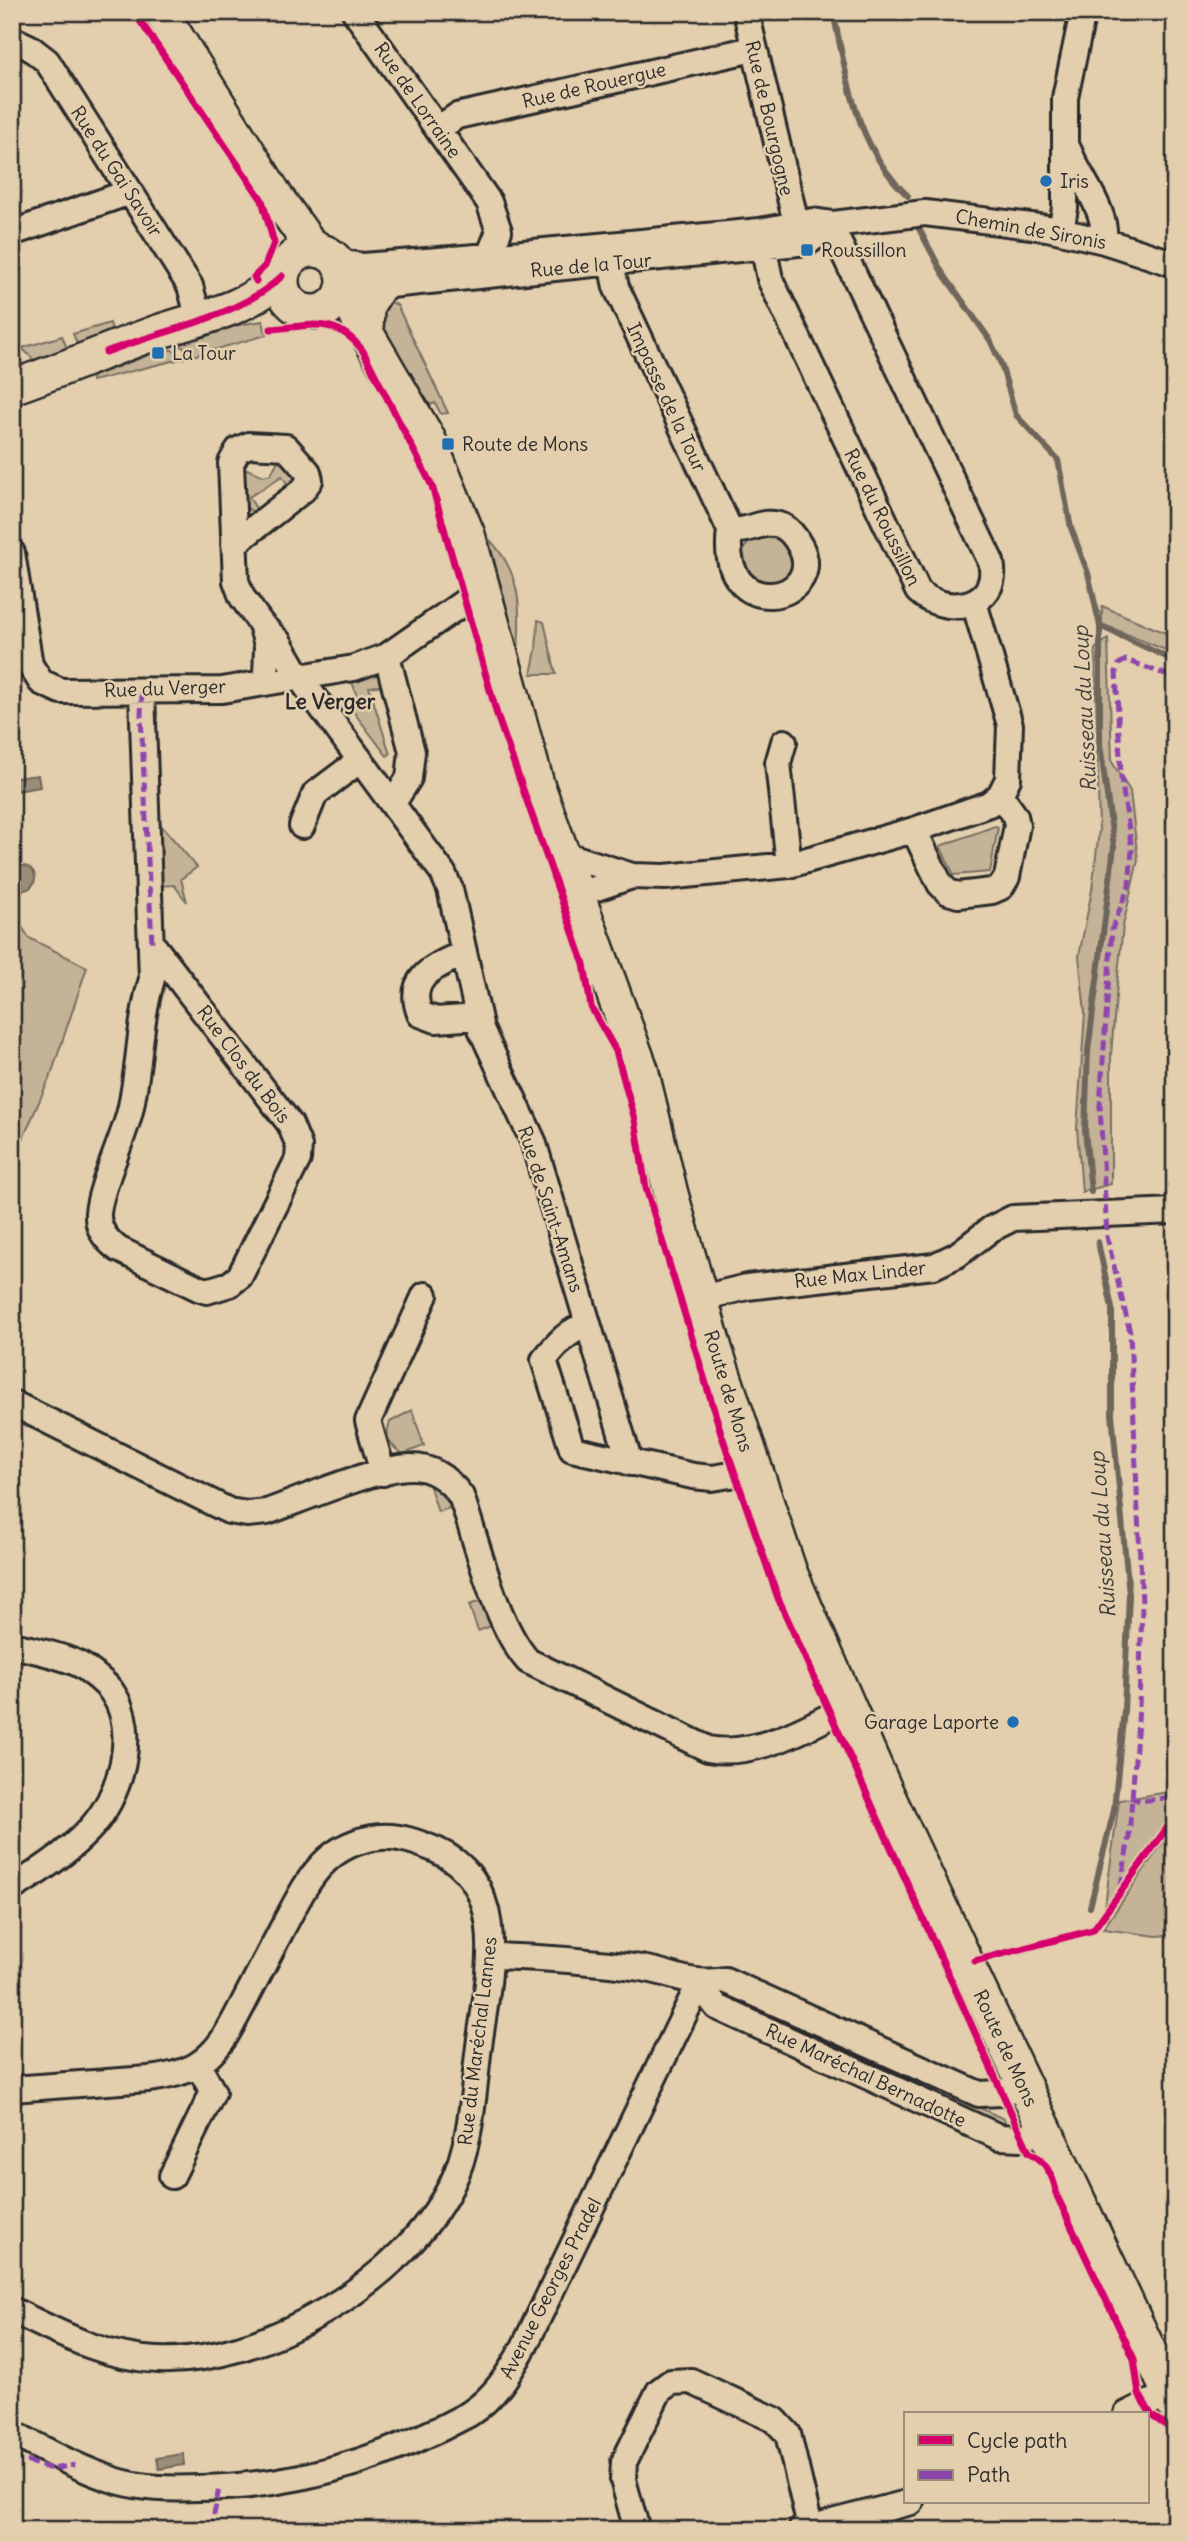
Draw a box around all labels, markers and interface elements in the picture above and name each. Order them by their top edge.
street label: Rue de Lorraine [369,37,467,163]
street label: Rue de Bourgogne [740,38,800,198]
street label: Rue de Rouergue [520,57,668,113]
street label: Rue du Gai Savoir [66,101,168,241]
place label: Iris [1060,169,1089,193]
marker: Iris [1038,173,1054,189]
street label: Chemin de Sironis [954,204,1108,254]
place label: Roussillon [821,238,906,262]
marker: Roussillon [799,242,815,258]
street label: Rue de la Tour [529,248,653,282]
street label: Impasse de la Tour [622,318,712,476]
place label: La Tour [172,341,236,365]
marker: La Tour [150,345,166,361]
place label: Route de Mons [462,432,588,456]
marker: Route de Mons [440,436,456,452]
street label: Rue du Roussillon [839,444,927,590]
water label: Ruisseau du Loup [1067,624,1102,793]
street label: Rue du Verger [104,674,227,702]
district label: Le Verger [285,688,376,715]
street label: Rue Clos du Bois [192,1000,296,1128]
street label: Rue de Saint-Amans [513,1123,589,1295]
street label: Rue Max Linder [793,1255,927,1293]
street label: Route de Mons [699,1327,759,1455]
water label: Ruisseau du Loup [1083,1450,1122,1619]
place label: Garage Laporte [864,1710,999,1734]
marker: Garage Laporte [1005,1714,1021,1730]
street label: Rue du Maréchal Lannes [452,1935,502,2147]
street label: Route de Mons [968,1986,1044,2110]
street label: Rue Maréchal Bernadotte [762,2018,970,2132]
street label: Avenue Georges Pradel [494,2194,606,2382]
legend [904,2412,1148,2504]
text: Cycle path [967,2427,1067,2454]
text: Path [967,2461,1010,2488]

